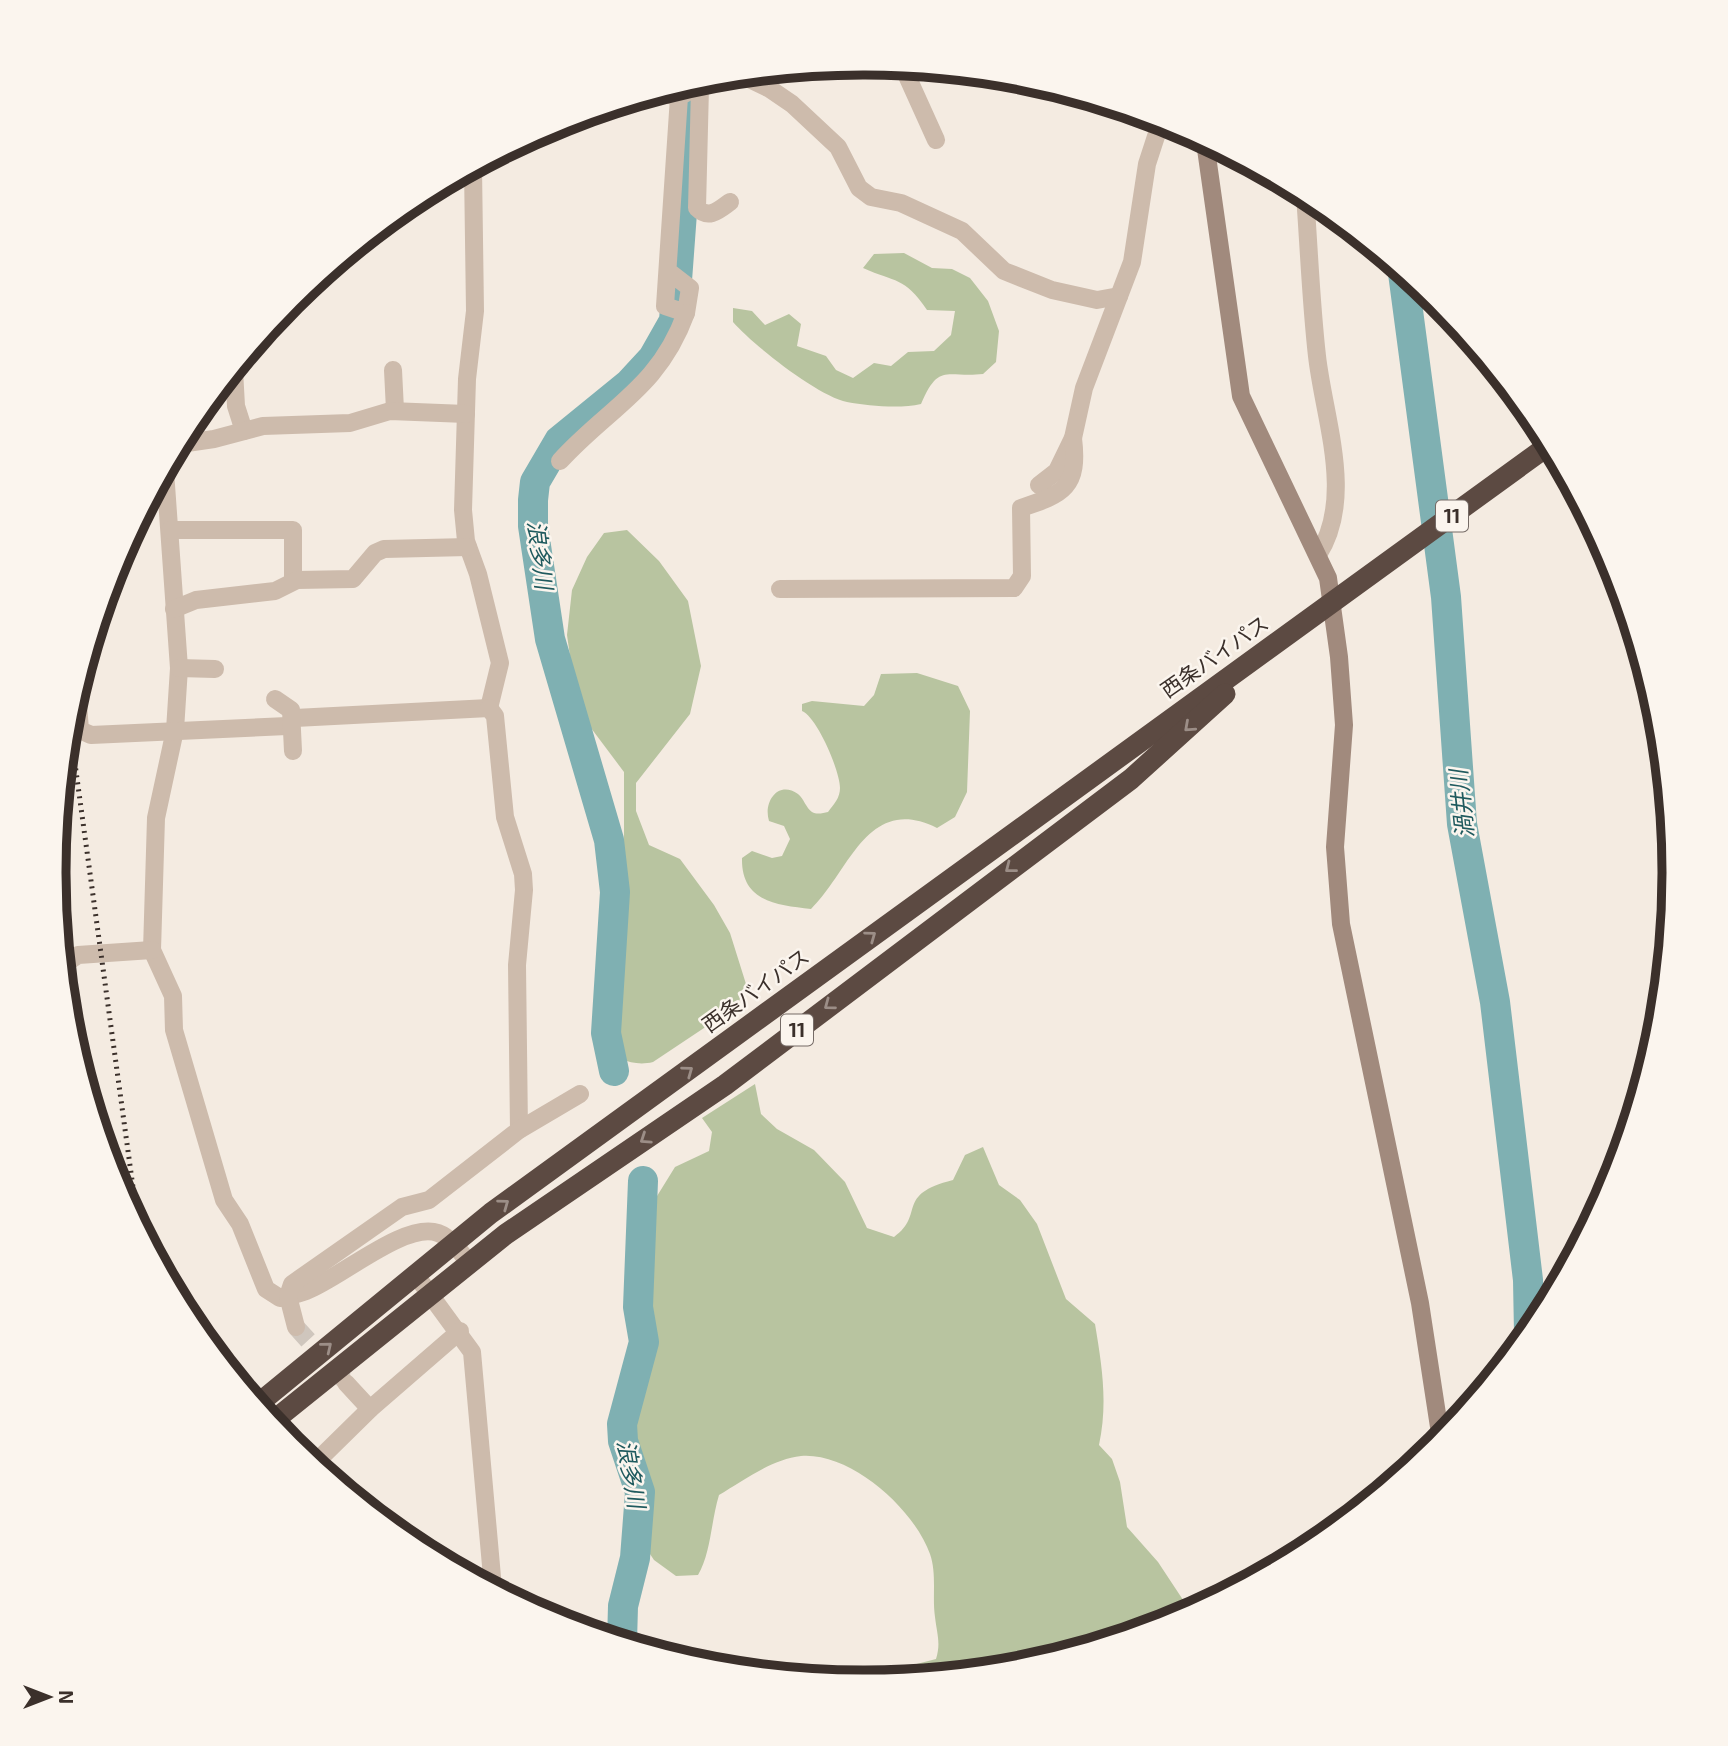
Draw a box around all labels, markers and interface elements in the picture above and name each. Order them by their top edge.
road number: 11 [1436,500,1468,531]
water label: 浪多川 [523,519,559,594]
street label: 西条バイパス [1156,610,1273,702]
one-way arrow [1184,719,1197,731]
water label: 渦井川 [1443,765,1479,840]
one-way arrow [1006,859,1018,872]
one-way arrow [864,932,876,944]
street label: 西条バイパス [697,943,813,1037]
one-way arrow [825,997,837,1010]
road number: 11 [781,1014,813,1046]
one-way arrow [681,1067,693,1079]
one-way arrow [640,1131,653,1143]
one-way arrow [496,1200,509,1212]
one-way arrow [319,1342,331,1355]
water label: 浪多川 [612,1437,652,1513]
north arrow [14,1662,84,1732]
text: N [55,1690,78,1704]

